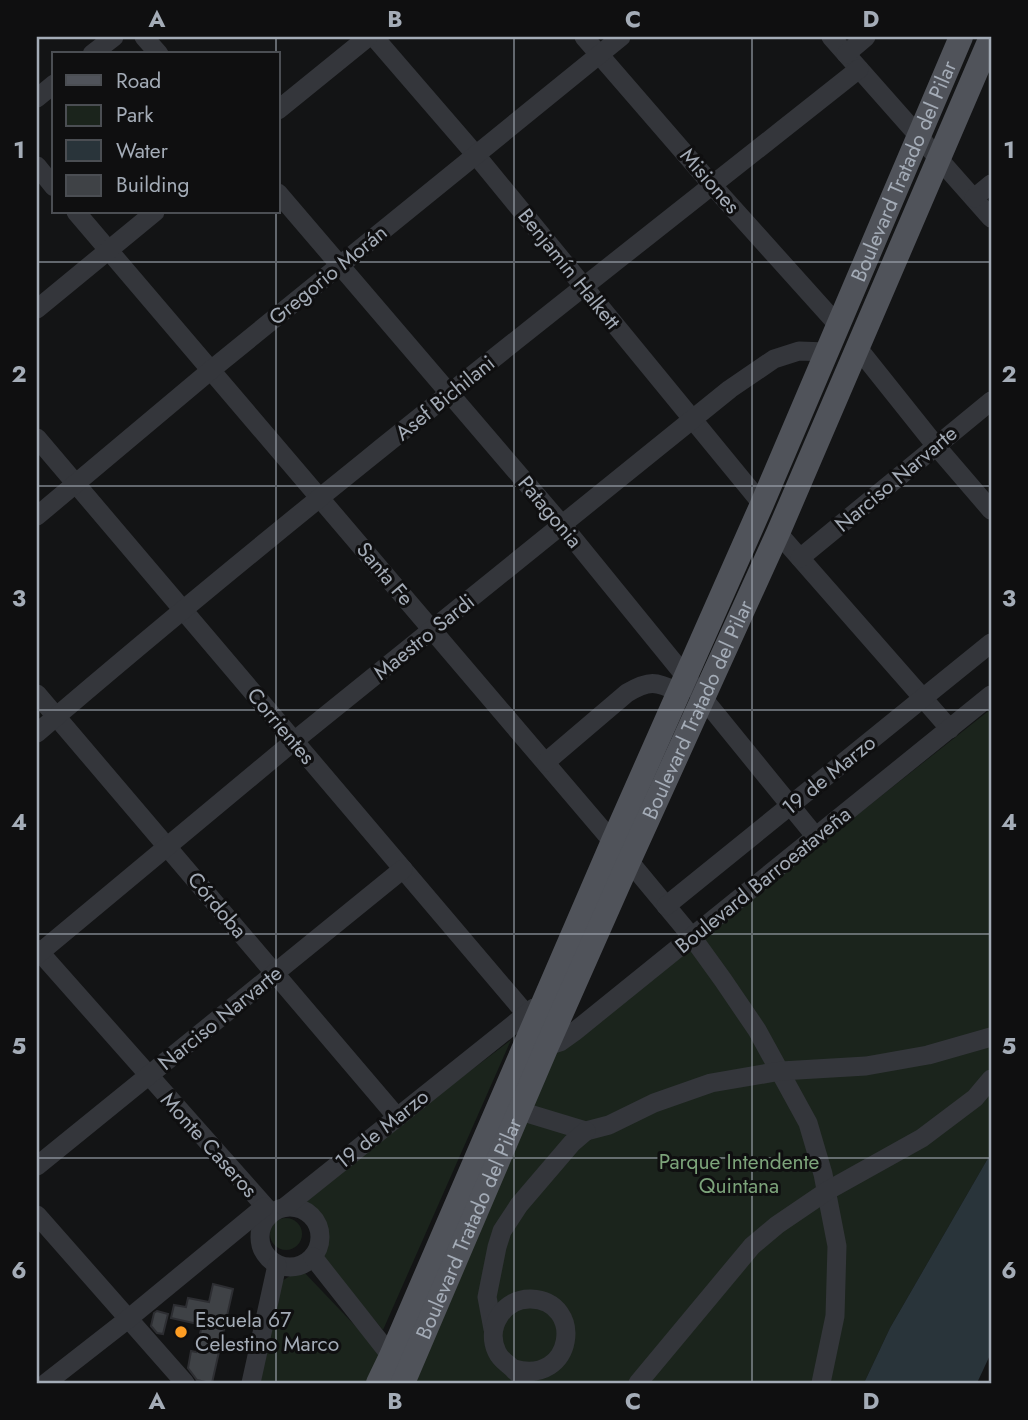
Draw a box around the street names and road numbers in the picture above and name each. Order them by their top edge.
street label: Boulevard Tratado del Pilar [843,55,965,286]
street label: Misiones [673,142,747,220]
street label: Benjamín Halkett [511,202,627,336]
street label: Gregorio Morán [262,218,394,332]
street label: Asef Bichilani [389,348,501,448]
street label: Narciso Narvarte [828,419,964,539]
street label: Patagonia [511,469,589,555]
street label: Santa Fe [349,536,421,612]
street label: Maestro Sardi [367,587,481,687]
street label: Boulevard Tratado del Pilar [635,595,761,824]
street label: Corrientes [240,681,322,771]
street label: 19 de Marzo [776,728,882,822]
street label: Boulevard Barroeataveña [669,800,857,960]
street label: Córdoba [180,865,254,945]
street label: Narciso Narvarte [152,959,288,1077]
street label: 19 de Marzo [329,1082,435,1176]
street label: Monte Caseros [154,1086,264,1204]
street label: Boulevard Tratado del Pilar [408,1113,530,1344]

